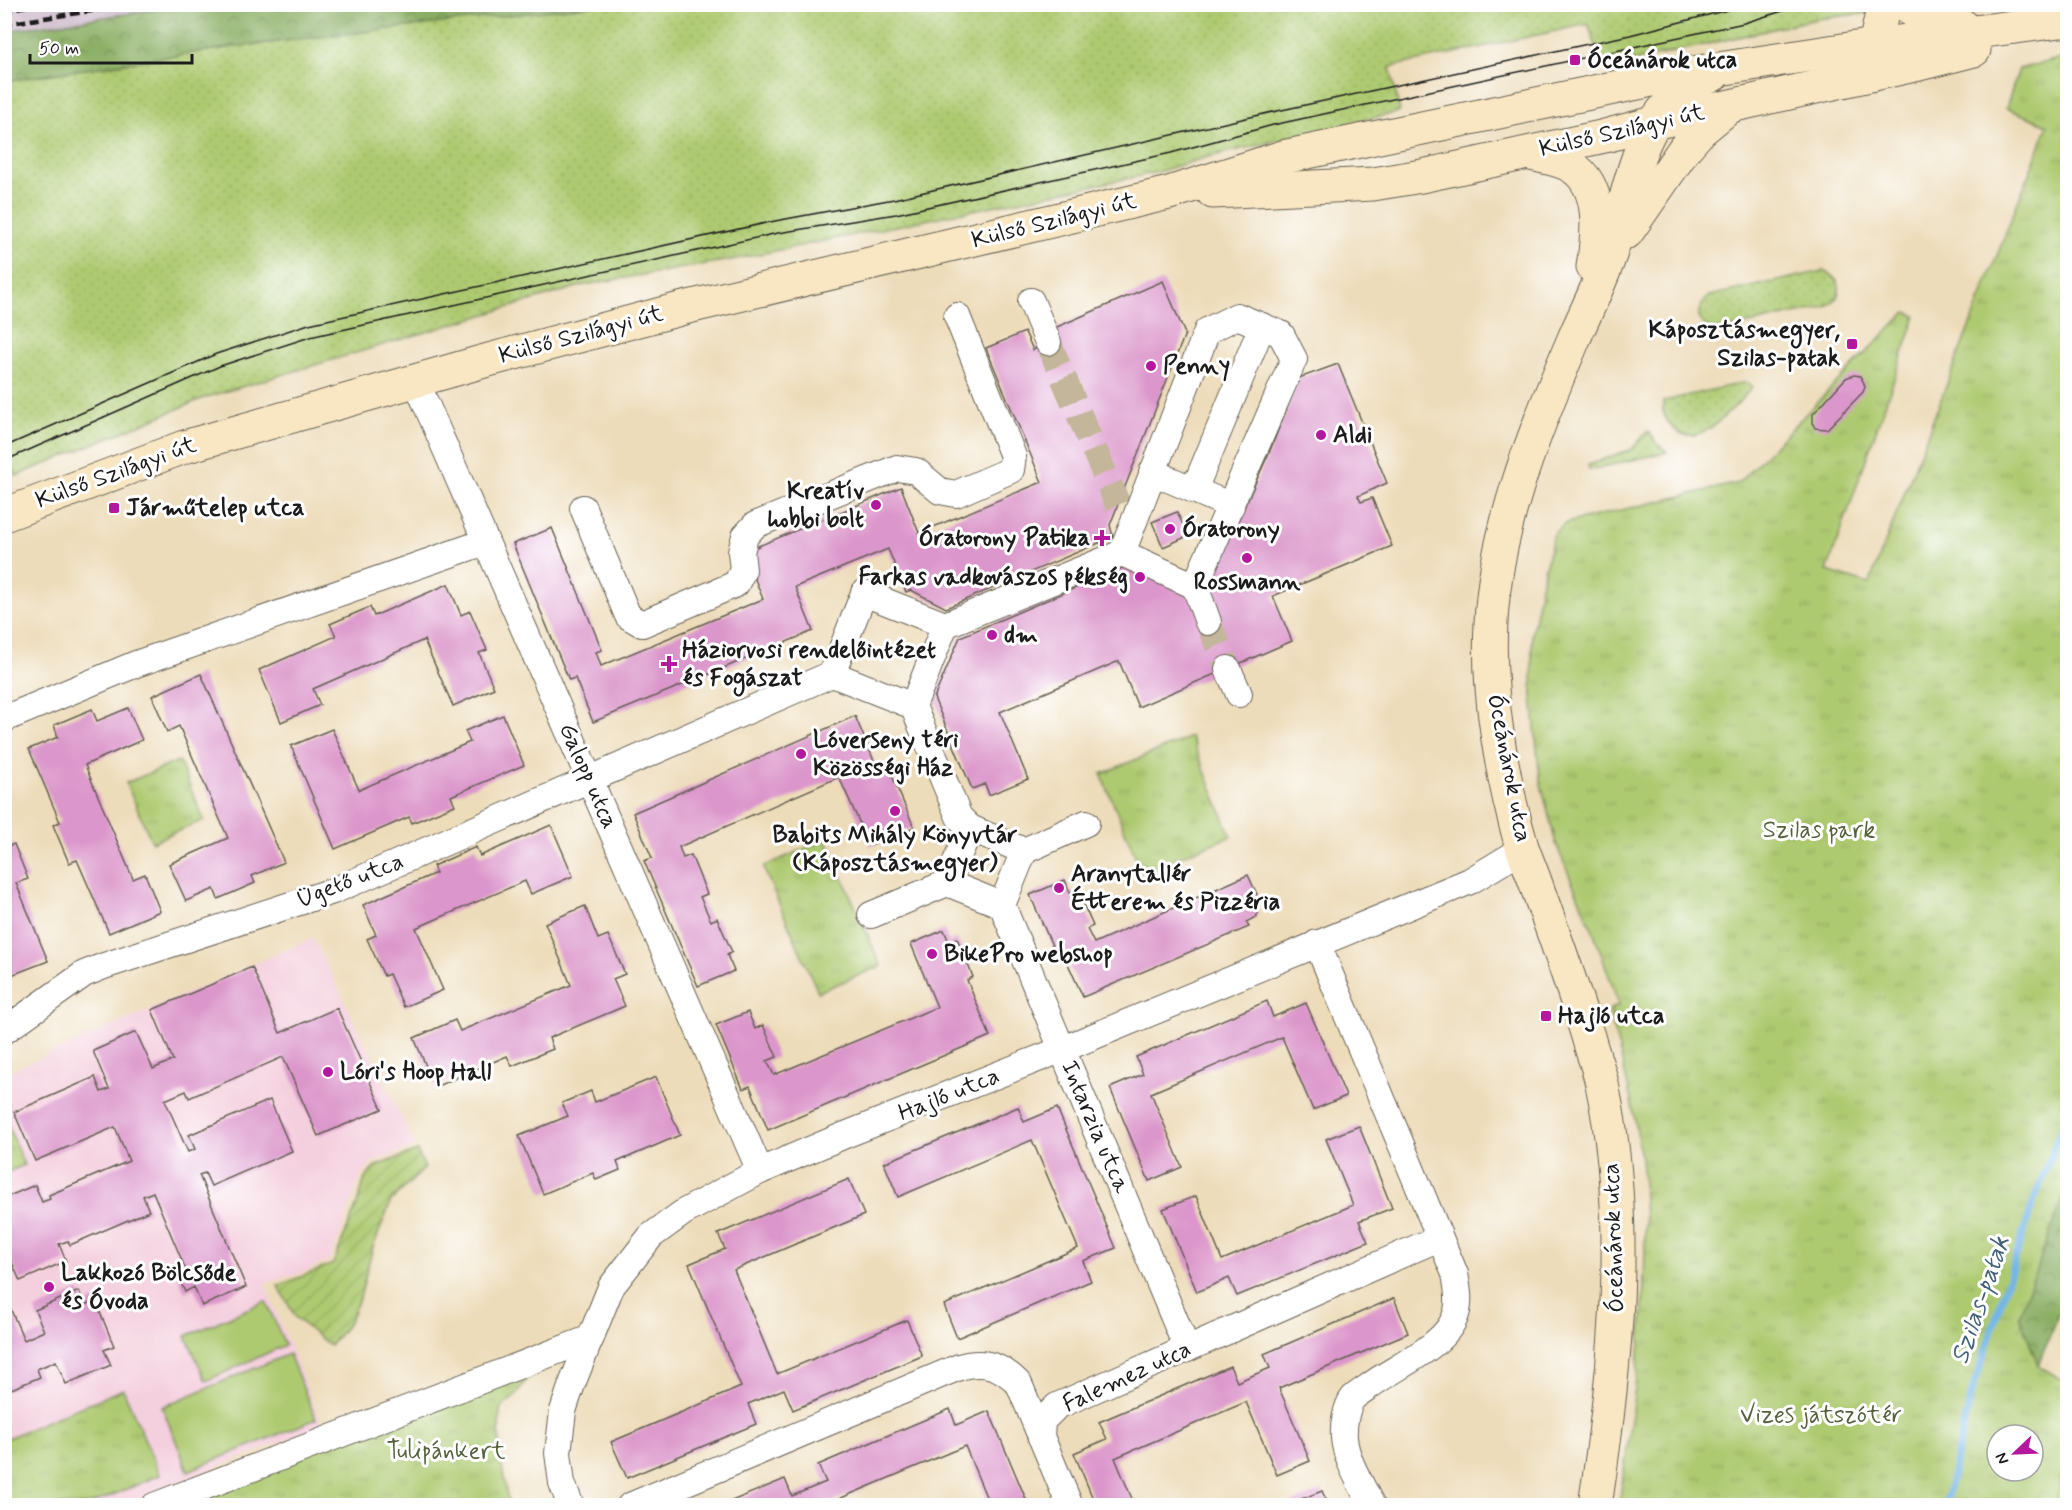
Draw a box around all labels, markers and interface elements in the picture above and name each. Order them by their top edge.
scale bar [30,27,192,65]
text: 50 m [39,37,79,61]
place label: Óceánárok utca [1587,45,1738,76]
marker: Óceánárok utca [1568,53,1582,67]
street label: Külső Szilágyi út [1536,97,1708,165]
street label: Külső Szilágyi út [968,186,1140,256]
street label: Külső Szilágyi út [496,298,666,372]
place label: Káposztásmegyer, Szilas-patak [1648,315,1841,374]
marker: Káposztásmegyer, Szilas-patak [1845,337,1859,351]
place label: Penny [1163,351,1230,382]
marker: Penny [1144,359,1158,373]
place label: Aldi [1333,420,1372,451]
marker: Aldi [1314,428,1328,442]
street label: Külső Szilágyi út [32,430,200,516]
place label: Kreatív hobbi bolt [767,476,865,535]
place label: Járműtelep utca [126,493,305,524]
marker: Kreatív hobbi bolt [869,498,883,512]
marker: Járműtelep utca [107,501,121,515]
place label: Óratorony [1182,514,1280,545]
marker: Óratorony [1163,522,1177,536]
place label: Óratorony Patika [919,523,1090,554]
marker: Óratorony Patika [1095,531,1109,545]
marker: Rossmann [1240,551,1254,565]
place label: Farkas vadkovászos pékség [858,562,1128,594]
place label: Rossmann [1194,567,1301,598]
marker: Farkas vadkovászos pékség [1133,570,1147,584]
place label: dm [1004,620,1038,651]
marker: dm [985,628,999,642]
place label: Háziorvosi rendelőintézet és Fogászat [682,635,936,697]
marker: Háziorvosi rendelőintézet és Fogászat [660,655,678,673]
street label: Óceánárok utca [1479,691,1539,845]
street label: Galopp utca [551,718,625,834]
place label: Lóverseny téri Közösségi Ház [813,725,959,785]
marker: Lóverseny téri Közösségi Ház [794,747,808,761]
marker: Babits Mihály Könyvtár (Káposztásmegyer) [888,804,902,818]
park label: Szilas park [1763,815,1875,846]
place label: Babits Mihály Könyvtár (Káposztásmegyer) [772,820,1018,882]
street label: Ügető utca [292,846,408,916]
place label: Aranytallér Étterem és Pizzéria [1071,859,1280,918]
marker: Aranytallér Étterem és Pizzéria [1052,881,1066,895]
place label: BikePro webshop [944,939,1113,970]
marker: BikePro webshop [925,947,939,961]
place label: Hajló utca [1558,1001,1665,1032]
marker: Hajló utca [1539,1009,1553,1023]
street label: Intarzia utca [1053,1056,1137,1199]
place label: Lóri's Hoop Hall [340,1057,491,1088]
street label: Hajló utca [894,1061,1004,1129]
marker: Lóri's Hoop Hall [321,1065,335,1079]
street label: Óceánárok utca [1596,1162,1632,1314]
water label: Szilas-patak [1943,1232,2019,1368]
place label: Lakkozó Bölcsőde és Óvoda [61,1258,236,1317]
marker: Lakkozó Bölcsőde és Óvoda [42,1280,56,1294]
street label: Falemez utca [1058,1334,1196,1420]
park label: Vizes játszótér [1740,1400,1902,1431]
north arrow [1985,1423,2045,1483]
park label: Tulipánkert [386,1436,506,1467]
text: N [1991,1449,2014,1467]

